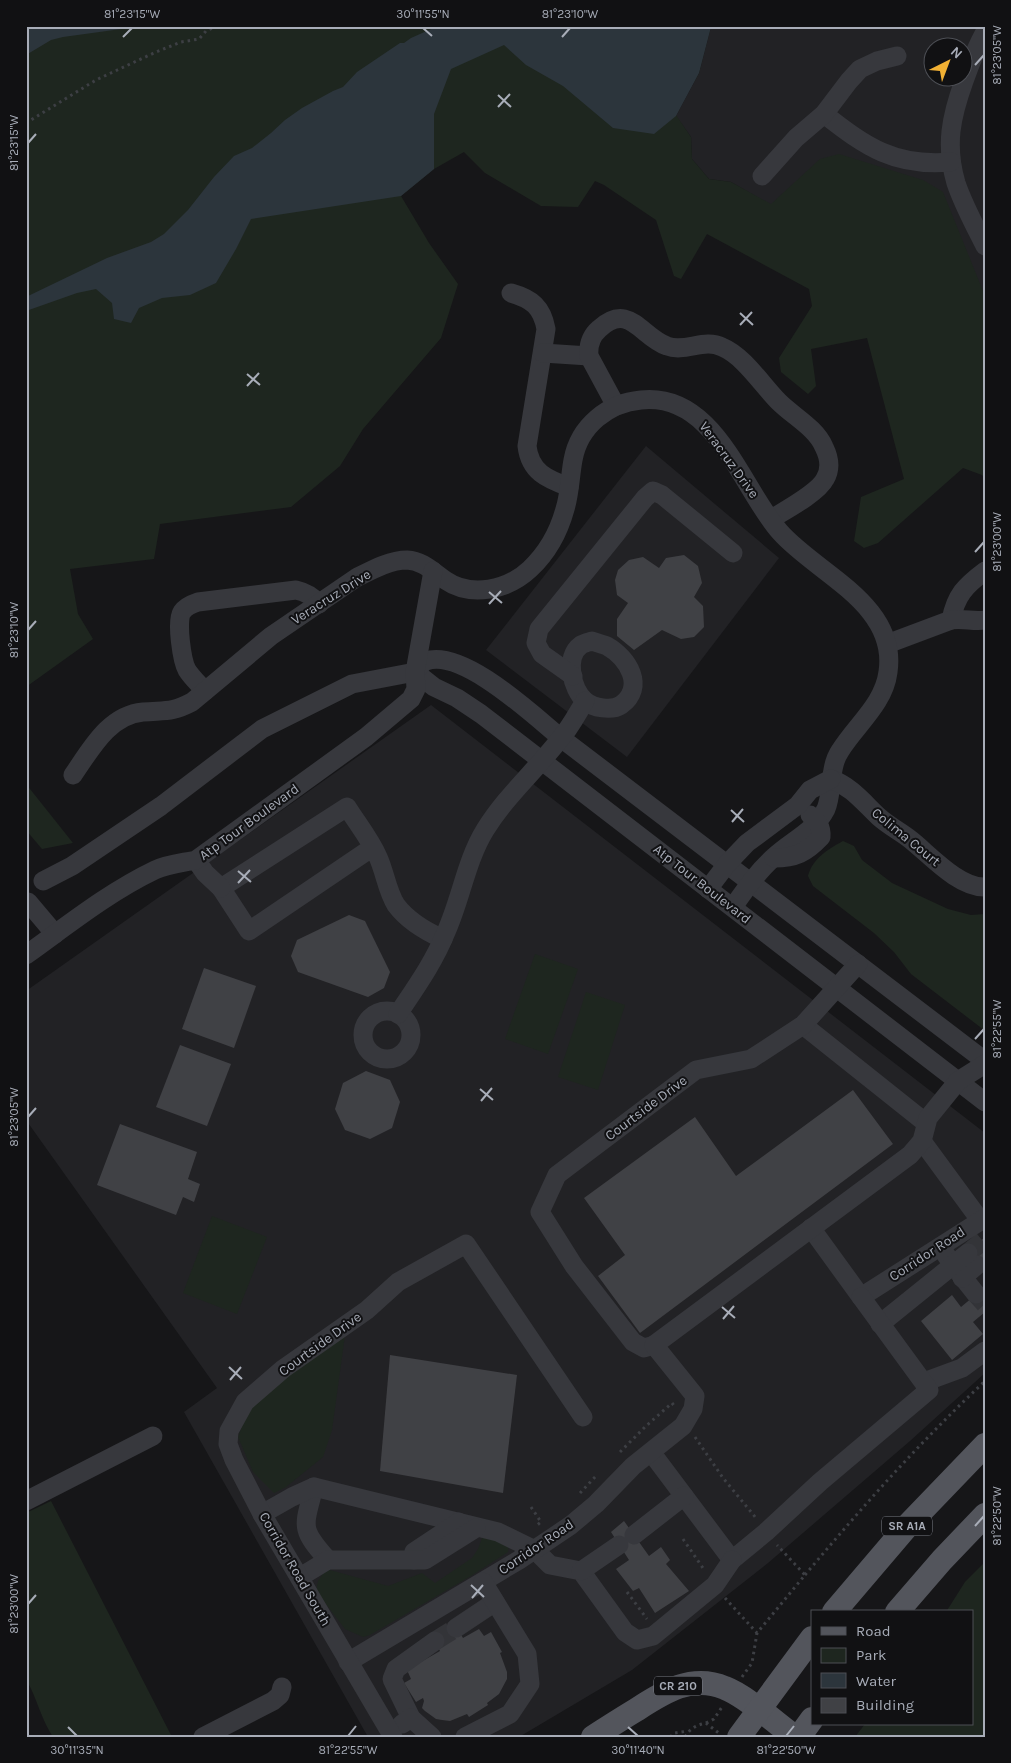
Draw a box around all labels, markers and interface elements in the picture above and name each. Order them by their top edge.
text: 81°23'15"W [104,7,160,21]
text: 30°11'55"N [396,7,450,21]
text: 81°23'10"W [542,7,599,21]
text: 81°23'05"W [990,25,1004,85]
north arrow [924,38,974,88]
text: N [947,43,966,62]
text: 81°23'15"W [7,115,21,171]
street label: Veracruz Drive [695,418,763,502]
text: 81°23'00"W [990,512,1004,572]
street label: Veracruz Drive [288,566,374,628]
text: 81°23'10"W [7,601,21,658]
street label: Atp Tour Boulevard [196,780,302,864]
street label: Colima Court [868,804,944,870]
street label: Atp Tour Boulevard [650,841,754,927]
text: 81°22'55"W [990,999,1004,1058]
street label: Courtside Drive [602,1072,690,1144]
text: 81°23'05"W [7,1087,21,1147]
street label: Corridor Road [886,1223,968,1285]
street label: Courtside Drive [275,1308,365,1380]
text: 81°22'50"W [990,1486,1004,1546]
street label: Corridor Road South [255,1509,335,1629]
street label: Corridor Road [495,1516,577,1578]
road number: SR A1A [882,1516,932,1535]
text: 81°23'00"W [7,1574,21,1634]
legend [811,1610,974,1726]
text: Road [856,1622,891,1640]
text: Park [856,1646,886,1664]
text: Water [856,1672,897,1690]
road number: CR 210 [654,1676,702,1695]
text: Building [856,1696,914,1714]
text: 30°11'35"N [50,1743,104,1757]
text: 81°22'55"W [319,1743,378,1757]
text: 30°11'40"N [611,1743,665,1757]
text: 81°22'50"W [756,1743,816,1757]

